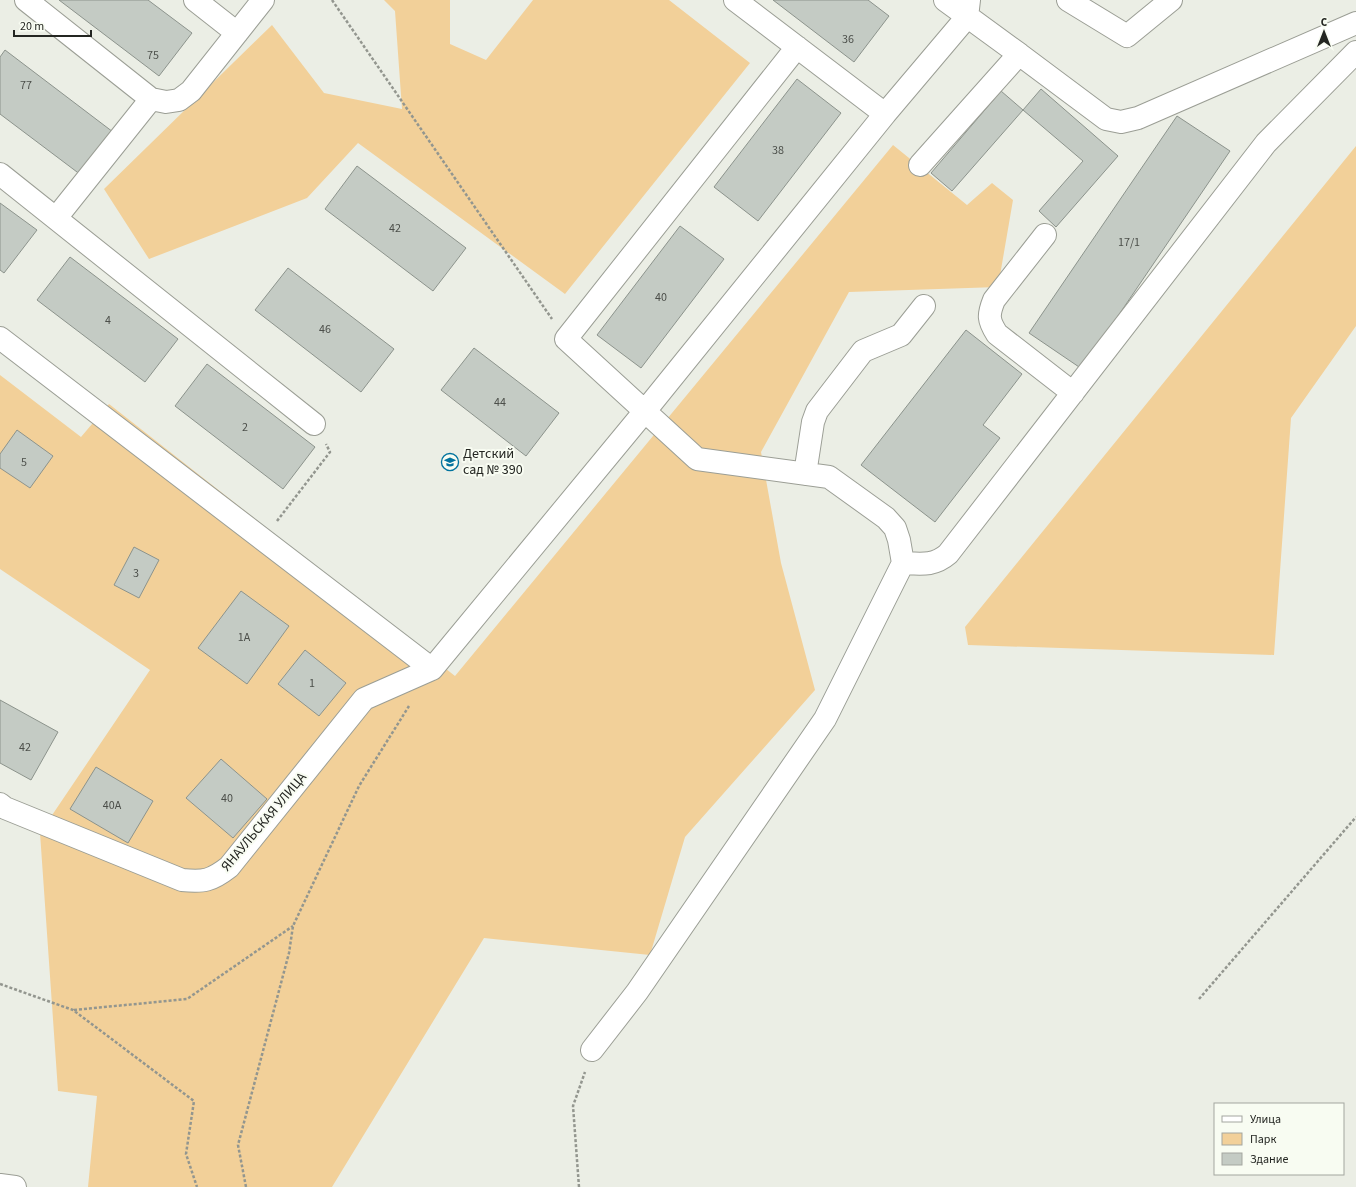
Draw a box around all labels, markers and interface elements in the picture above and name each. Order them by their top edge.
scale bar [14,12,91,38]
north arrow [1304,12,1344,52]
text: С [1321,15,1328,30]
text: 20 m [20,18,44,35]
house number: 36 [842,31,854,48]
house number: 75 [147,47,159,64]
house number: 77 [20,77,32,94]
house number: 38 [772,142,784,159]
house number: 42 [389,220,401,237]
house number: 17/1 [1118,234,1140,251]
house number: 40 [655,289,667,306]
house number: 4 [105,312,111,329]
house number: 46 [319,321,331,338]
house number: 44 [494,394,506,411]
house number: 2 [242,419,248,436]
place label: Детский сад № 390 [463,444,523,480]
school or university icon: Детский сад № 390 [440,452,460,472]
house number: 5 [21,454,27,471]
house number: 3 [133,565,139,582]
house number: 1А [238,629,251,646]
house number: 1 [309,675,315,692]
house number: 42 [19,739,31,756]
street label: ЯНАУЛЬСКАЯ УЛИЦА [217,768,312,876]
house number: 40 [221,790,233,807]
house number: 40А [103,797,122,814]
legend [1214,1103,1344,1175]
text: Улица [1250,1111,1281,1128]
text: Парк [1250,1131,1276,1148]
text: Здание [1250,1151,1289,1168]

